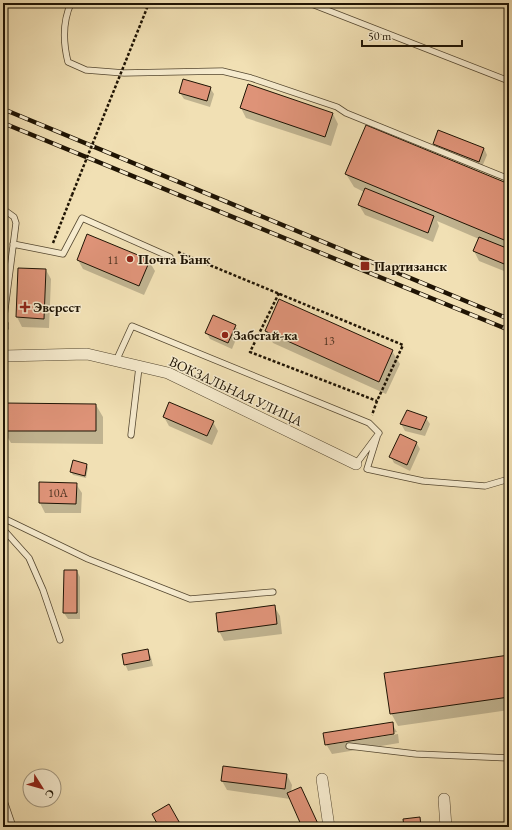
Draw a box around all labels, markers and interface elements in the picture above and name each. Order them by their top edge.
scale bar [362,22,462,48]
text: 50 m [368,28,392,44]
place label: Почта Банк [138,250,211,268]
house number: 11 [107,252,119,268]
marker: Почта Банк [125,254,135,264]
place label: Партизанск [374,257,447,275]
marker: Партизанск [359,260,371,272]
place label: Эверест [33,298,81,316]
marker: Эверест [20,302,30,312]
place label: Забегай-ка [233,326,299,344]
marker: Забегай-ка [220,330,230,340]
house number: 13 [323,333,335,349]
street label: ВОКЗАЛЬНАЯ УЛИЦА [166,352,306,430]
house number: 10А [48,485,69,501]
north arrow [22,768,62,808]
text: С [42,787,58,802]

